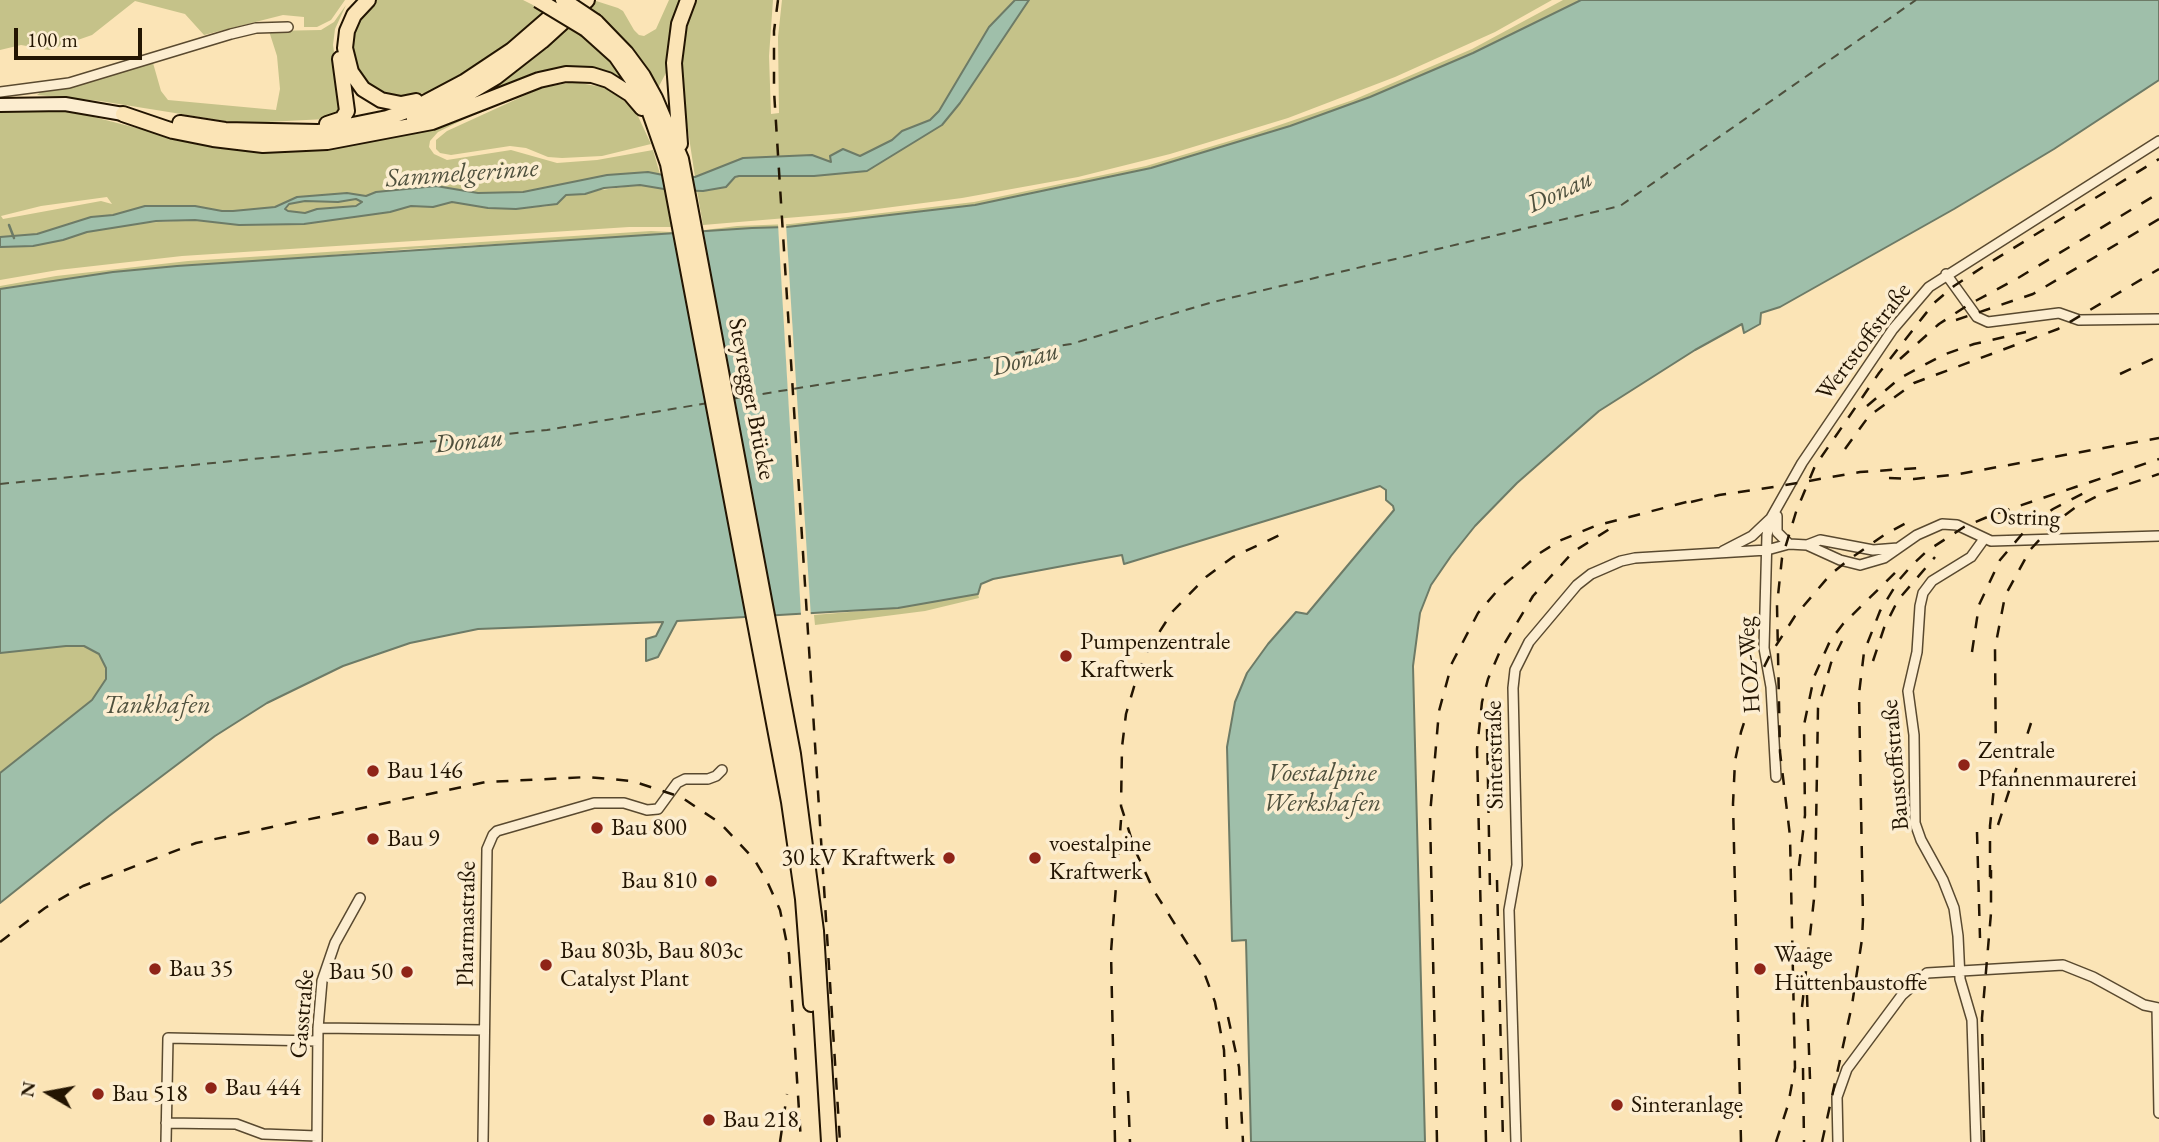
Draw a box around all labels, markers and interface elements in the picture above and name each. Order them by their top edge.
scale bar [18,14,145,58]
text: 100 m [27,26,78,53]
water label: Sammelgerinne [385,153,539,195]
water label: Donau [1522,163,1598,221]
street label: Wertstoffstraße [1810,278,1918,406]
street label: Steyregger Brücke [721,316,781,482]
water label: Donau [988,336,1062,384]
water label: Donau [433,423,505,461]
street label: Ostring [1989,502,2061,534]
street label: HOZ-Weg [1732,616,1768,714]
place label: Pumpenzentrale Kraftwerk [1080,628,1230,684]
marker: Pumpenzentrale Kraftwerk [1058,648,1074,664]
water label: Tankhafen [103,690,211,722]
street label: Baustoffstraße [1876,698,1916,832]
street label: Sinterstraße [1480,700,1510,810]
place label: Zentrale Pfannenmaurerei [1978,737,2137,793]
place label: Bau 146 [387,757,463,785]
marker: Zentrale Pfannenmaurerei [1956,757,1972,773]
water label: Voestalpine Werkshafen [1263,758,1381,820]
marker: Bau 146 [365,763,381,779]
place label: Bau 800 [611,814,687,842]
marker: Bau 800 [589,820,605,836]
place label: Bau 9 [387,825,440,853]
place label: voestalpine Kraftwerk [1049,830,1151,886]
marker: Bau 9 [365,831,381,847]
place label: 30 kV Kraftwerk [781,844,935,872]
marker: 30 kV Kraftwerk [941,850,957,866]
marker: voestalpine Kraftwerk [1027,850,1043,866]
street label: Pharmastraße [452,861,482,987]
place label: Bau 810 [621,867,697,895]
marker: Bau 810 [703,873,719,889]
place label: Bau 803b, Bau 803c Catalyst Plant [560,937,743,993]
place label: Waage Hüttenbaustoffe [1774,941,1927,997]
place label: Bau 35 [169,955,233,983]
marker: Bau 803b, Bau 803c Catalyst Plant [538,957,554,973]
place label: Bau 50 [329,958,393,986]
marker: Bau 35 [147,961,163,977]
marker: Waage Hüttenbaustoffe [1752,961,1768,977]
marker: Bau 50 [399,964,415,980]
street label: Gasstraße [285,968,321,1060]
north arrow [14,1058,84,1128]
place label: Bau 444 [225,1074,301,1102]
text: N [14,1080,41,1099]
place label: Bau 518 [112,1080,188,1108]
marker: Bau 444 [203,1080,219,1096]
marker: Bau 518 [90,1086,106,1102]
place label: Sinteranlage [1631,1091,1743,1119]
marker: Sinteranlage [1609,1097,1625,1113]
place label: Bau 218 [723,1106,799,1134]
marker: Bau 218 [701,1112,717,1128]

